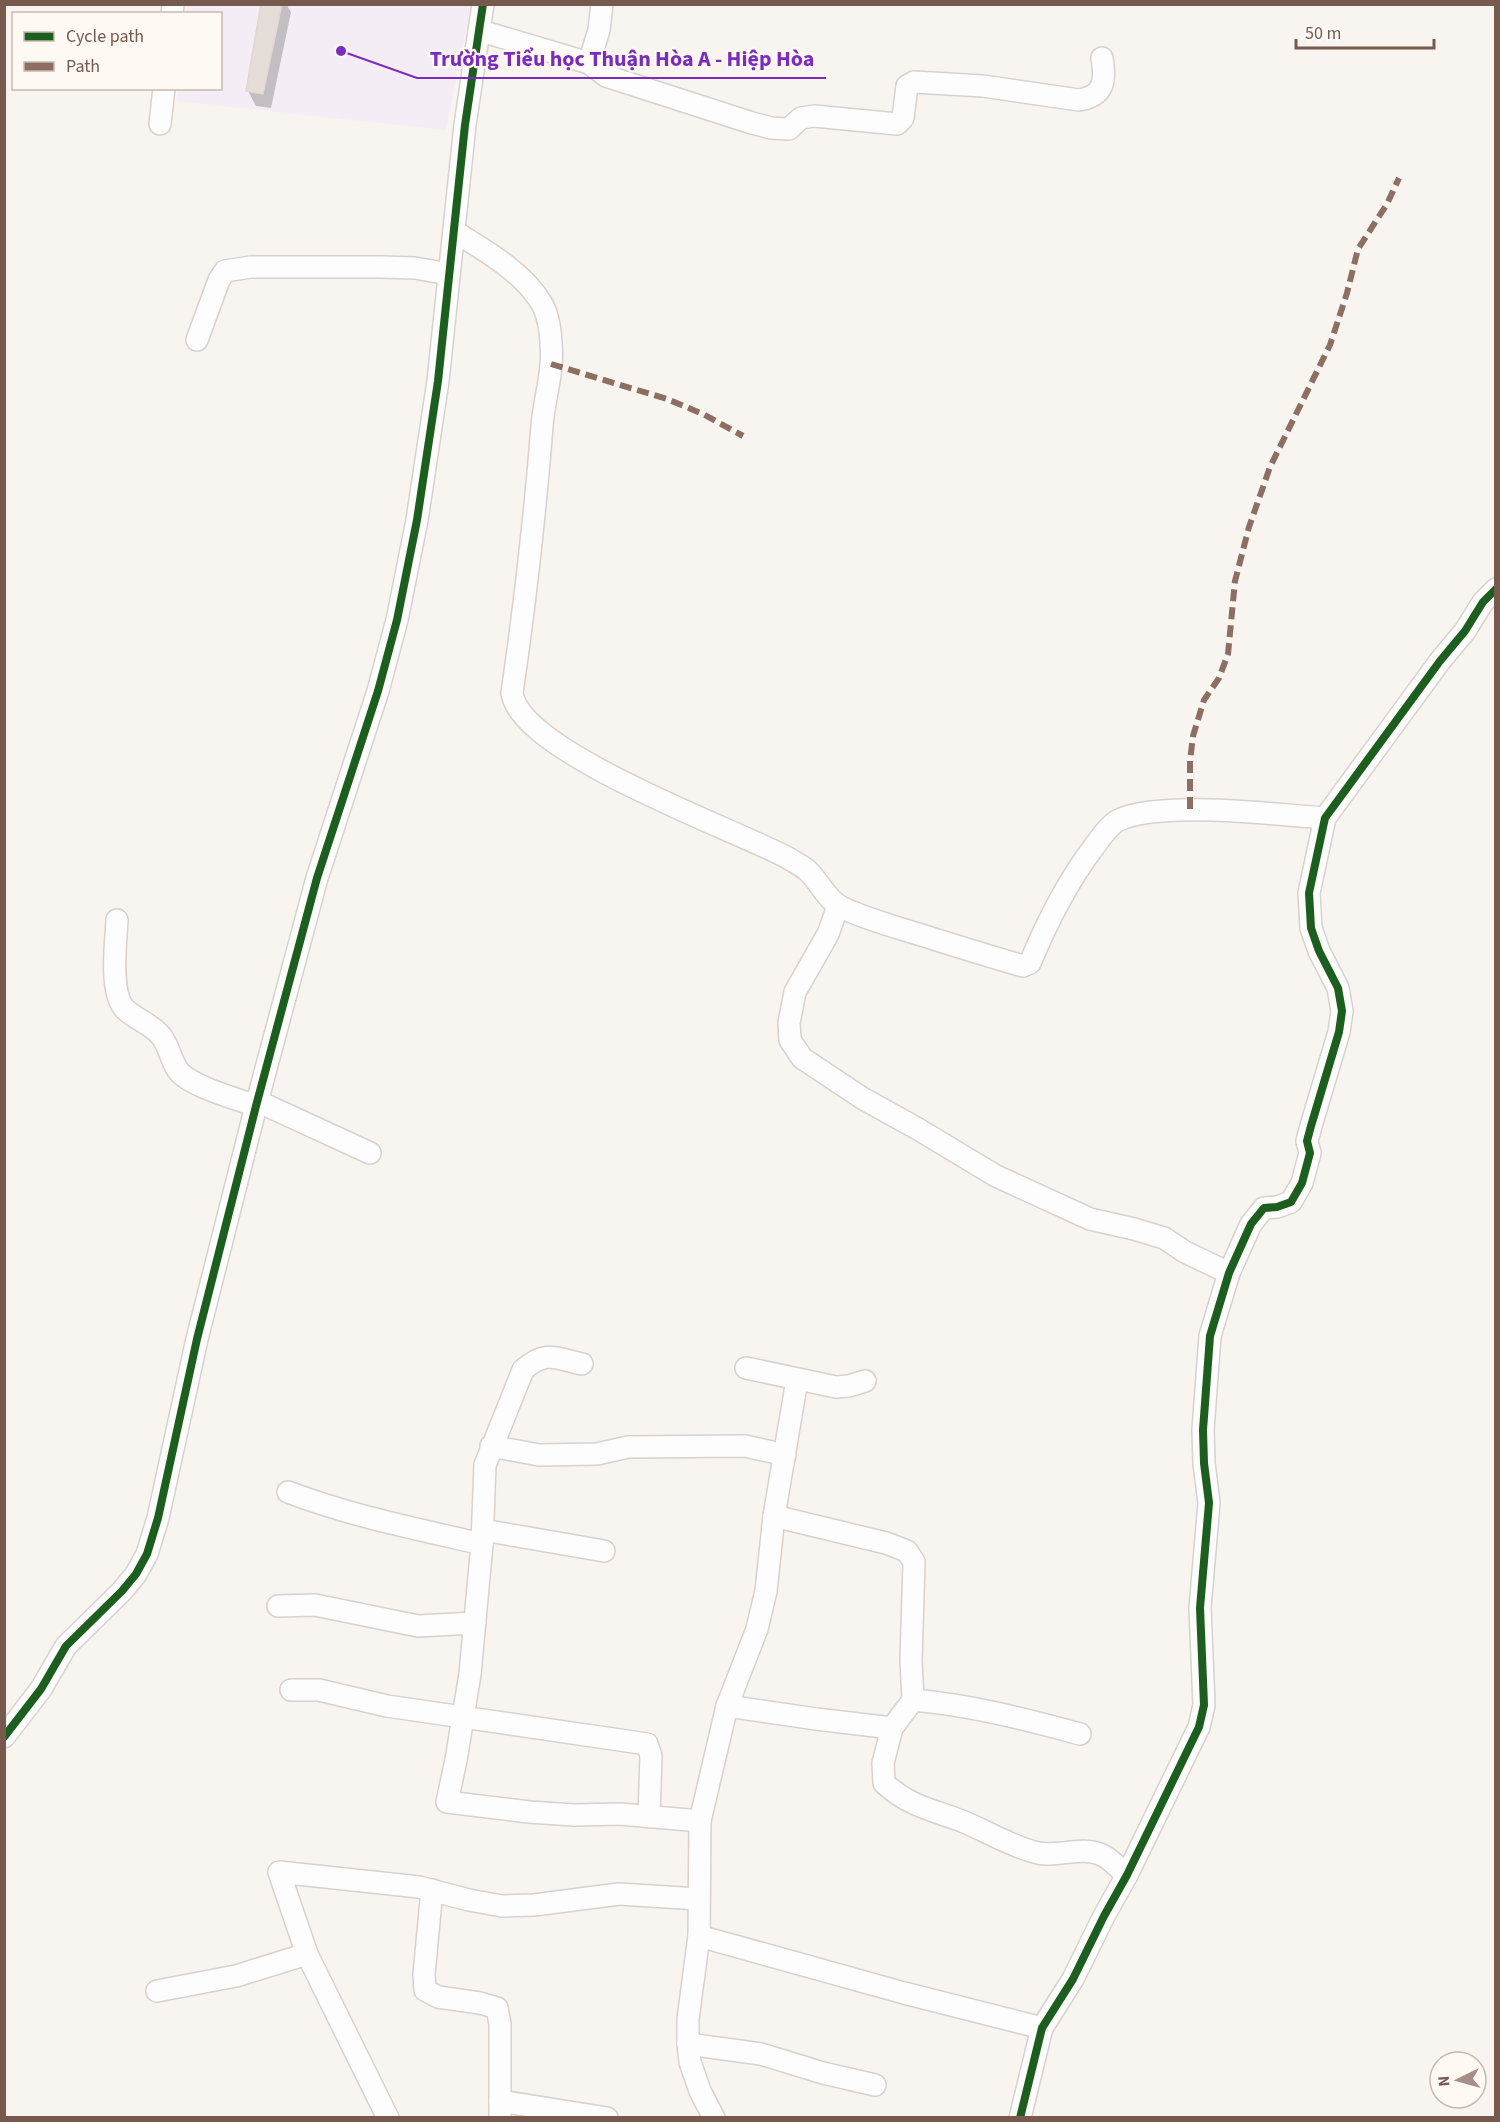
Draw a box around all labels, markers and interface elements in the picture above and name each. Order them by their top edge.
legend [12,12,222,90]
scale bar [1296,12,1434,50]
text: 50 m [1305,21,1341,46]
text: Cycle path [66,24,144,49]
callout: Trường Tiểu học Thuận Hòa A - Hiệp Hòa [417,38,826,78]
text: Trường Tiểu học Thuận Hòa A - Hiệp Hòa [430,43,814,75]
text: Path [66,54,100,79]
north arrow [1428,2050,1488,2110]
text: N [1433,2075,1455,2087]

